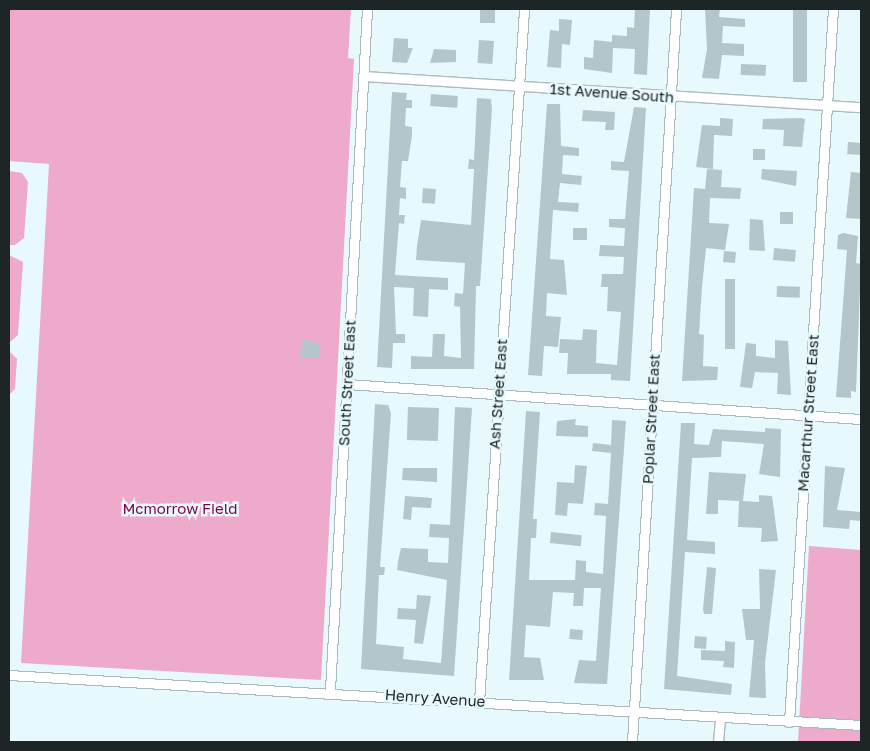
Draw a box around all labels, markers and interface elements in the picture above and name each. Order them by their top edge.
street label: 1st Avenue South [549,80,675,106]
street label: South Street East [335,320,359,446]
street label: Macarthur Street East [794,334,822,492]
street label: Ash Street East [485,338,511,450]
street label: Poplar Street East [639,353,663,485]
park label: Mcmorrow Field [122,500,238,518]
street label: Henry Avenue [384,686,486,710]

